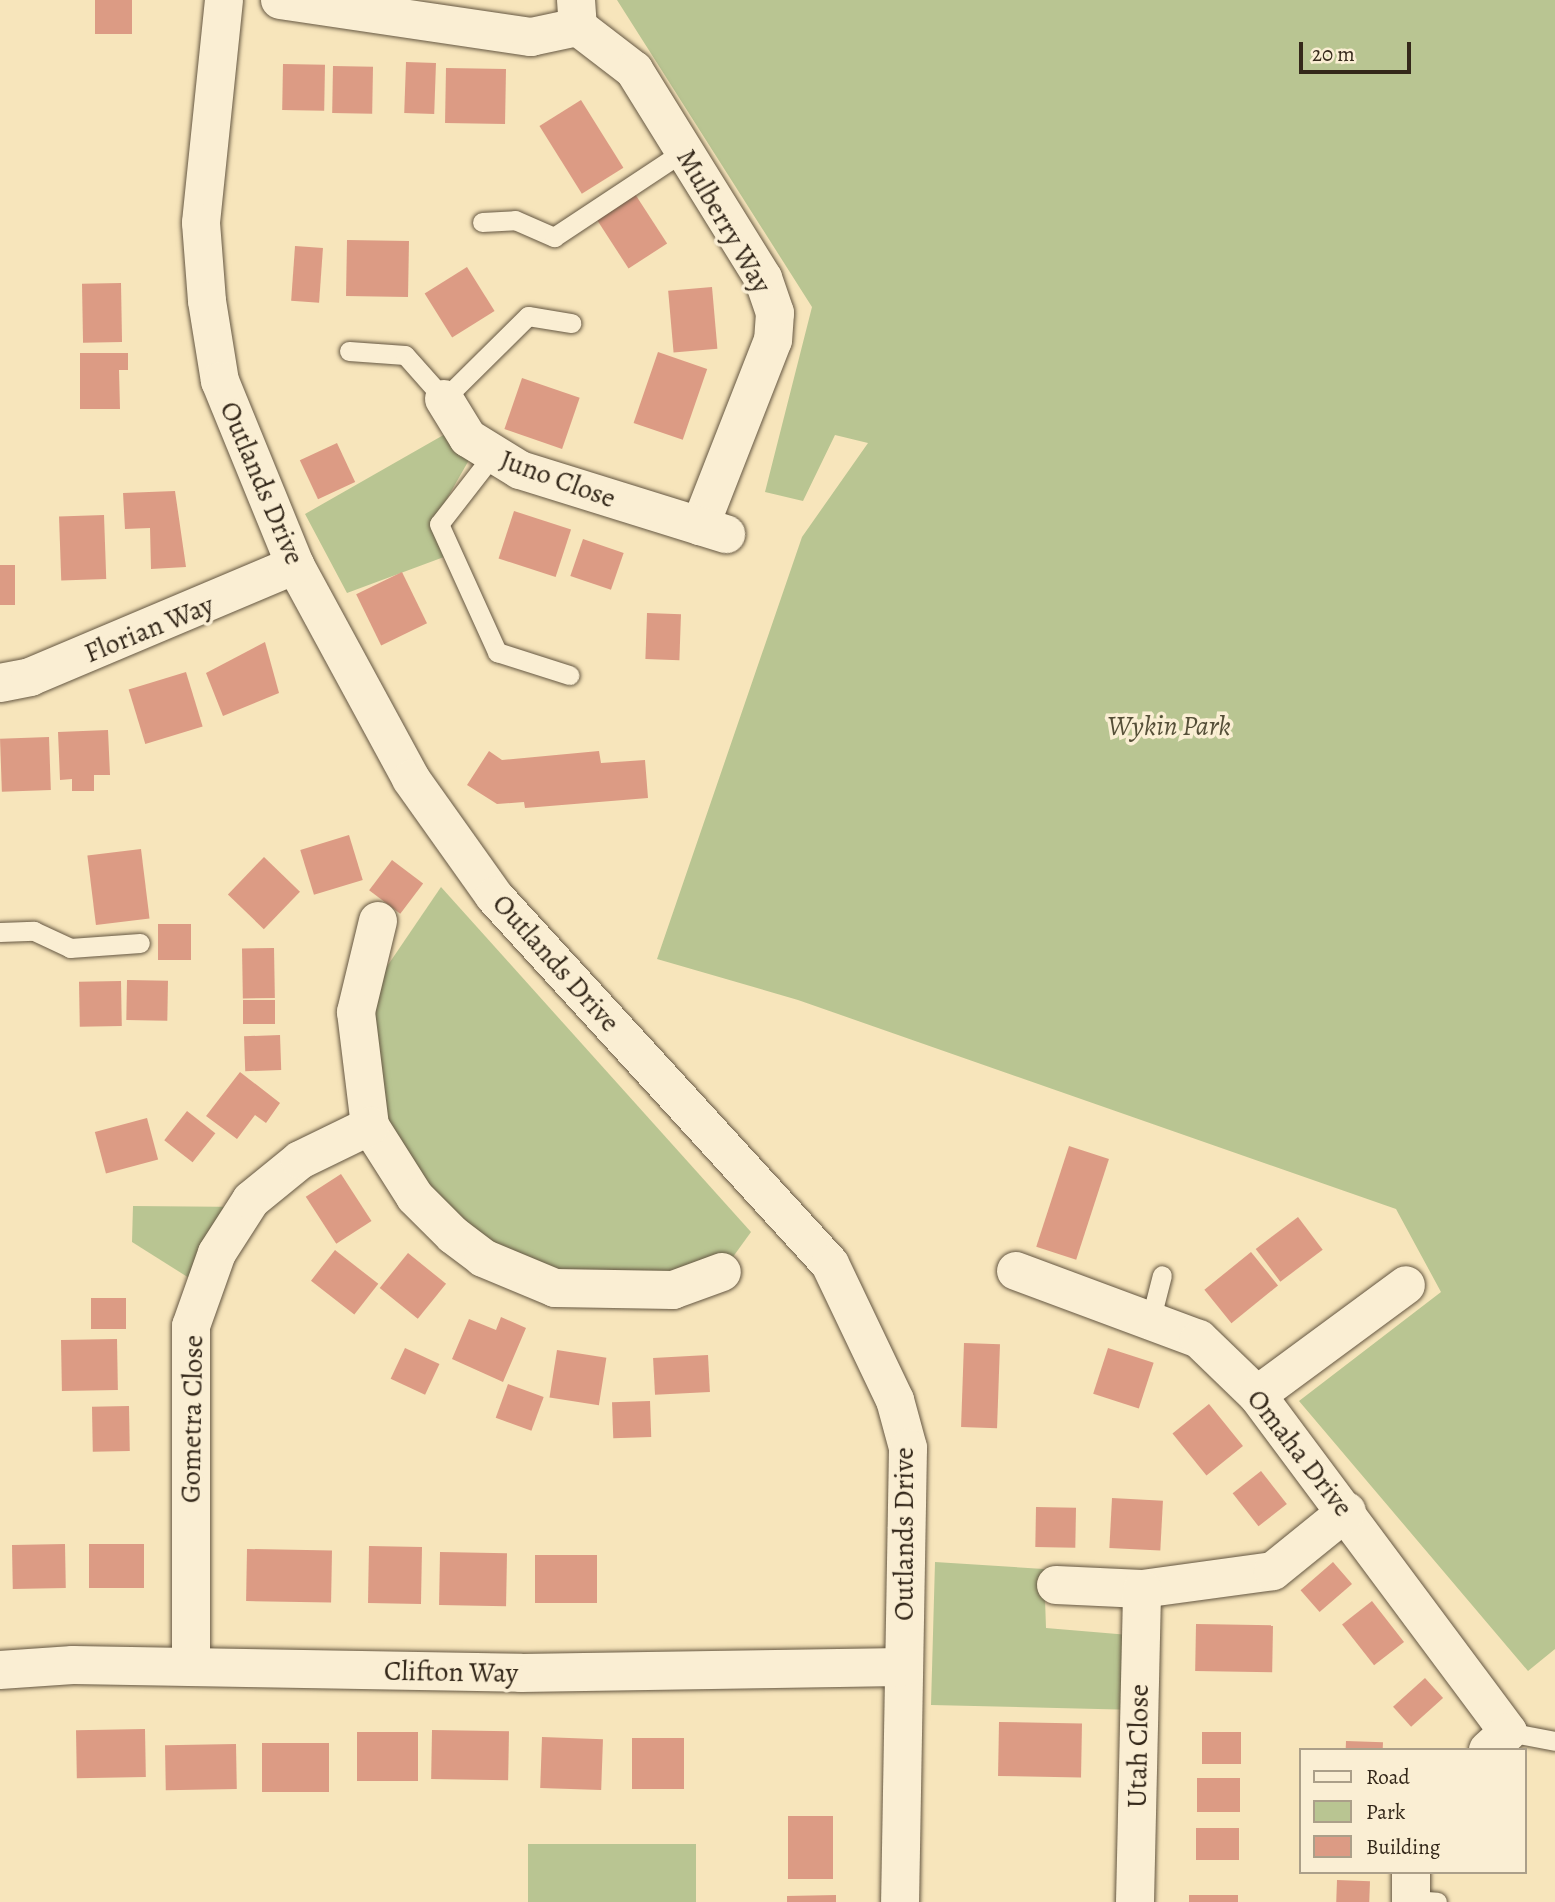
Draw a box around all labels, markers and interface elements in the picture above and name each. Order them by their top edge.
scale bar [1303,28,1415,72]
text: 20 m [1312,40,1355,68]
street label: Mulberry Way [669,143,779,299]
street label: Outlands Drive [213,396,311,570]
street label: Juno Close [496,443,620,515]
street label: Florian Way [79,588,219,670]
park label: Wykin Park [1107,709,1231,743]
street label: Outlands Drive [485,887,627,1039]
street label: Gometra Close [174,1335,210,1503]
street label: Omaha Drive [1240,1383,1360,1523]
street label: Outlands Drive [887,1447,921,1621]
street label: Clifton Way [384,1654,518,1690]
street label: Utah Close [1120,1684,1156,1808]
legend [1300,1748,1527,1874]
text: Road [1366,1763,1410,1791]
text: Park [1366,1798,1405,1826]
text: Building [1366,1833,1440,1861]

